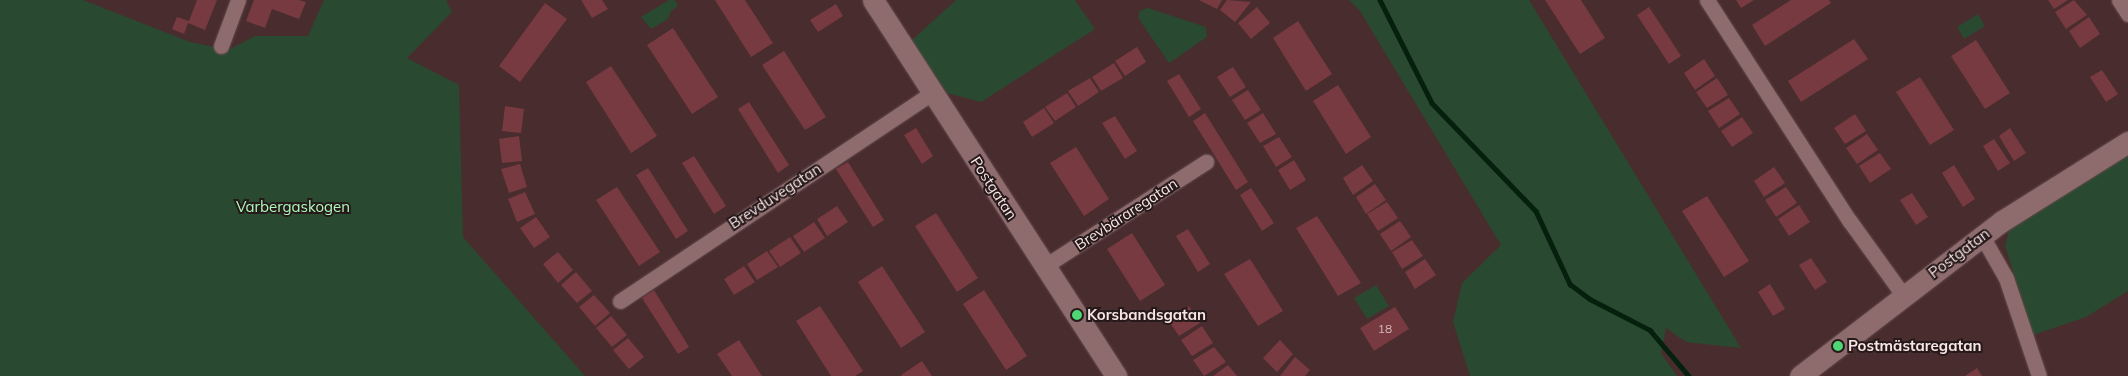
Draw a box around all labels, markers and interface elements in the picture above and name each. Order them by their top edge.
street label: Postgatan [967,153,1021,223]
street label: Brevduvegatan [726,160,824,232]
street label: Brevbäraregatan [1071,174,1181,254]
park label: Varbergaskogen [236,198,350,216]
street label: Postgatan [1925,224,1993,282]
place label: Korsbandsgatan [1087,306,1206,324]
marker: Korsbandsgatan [1071,309,1083,321]
house number: 18 [1378,322,1392,336]
place label: Postmästaregatan [1848,337,1981,355]
marker: Postmästaregatan [1832,340,1844,352]

